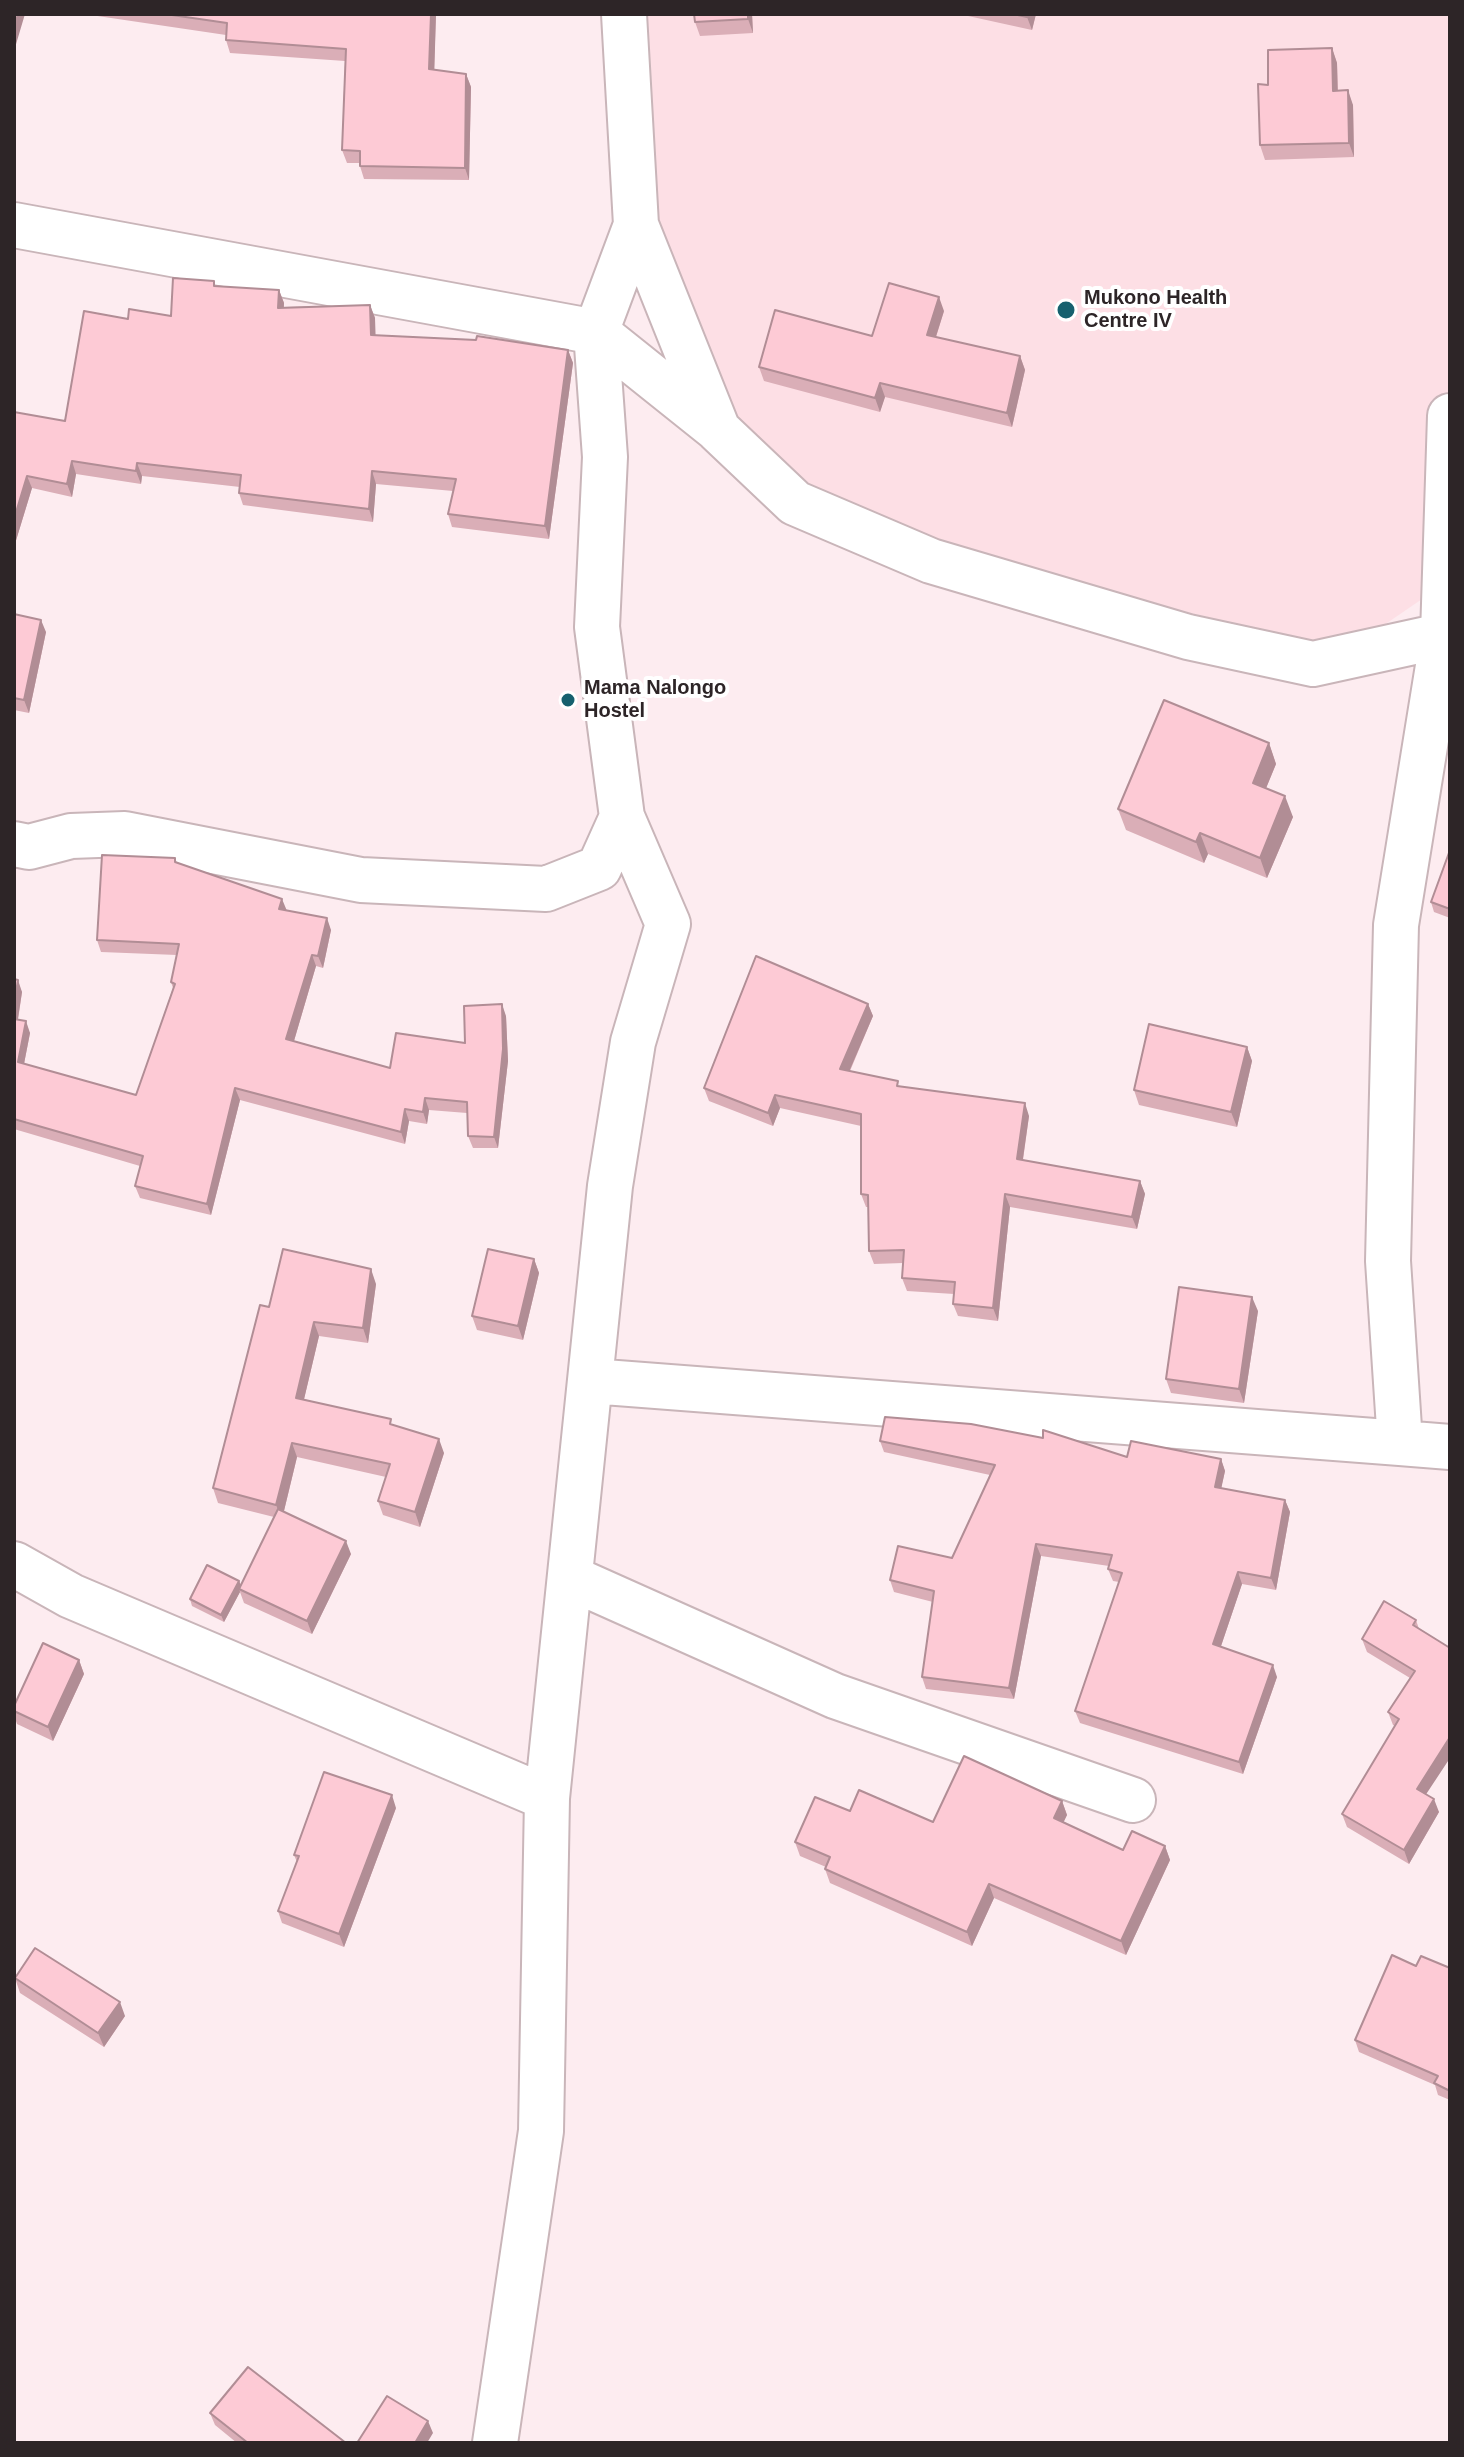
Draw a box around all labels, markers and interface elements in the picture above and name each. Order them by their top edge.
place label: Mukono Health Centre IV [1084,286,1227,333]
marker: Mukono Health Centre IV [1055,299,1077,321]
place label: Mama Nalongo Hostel [584,676,726,723]
marker: Mama Nalongo Hostel [559,691,577,709]

